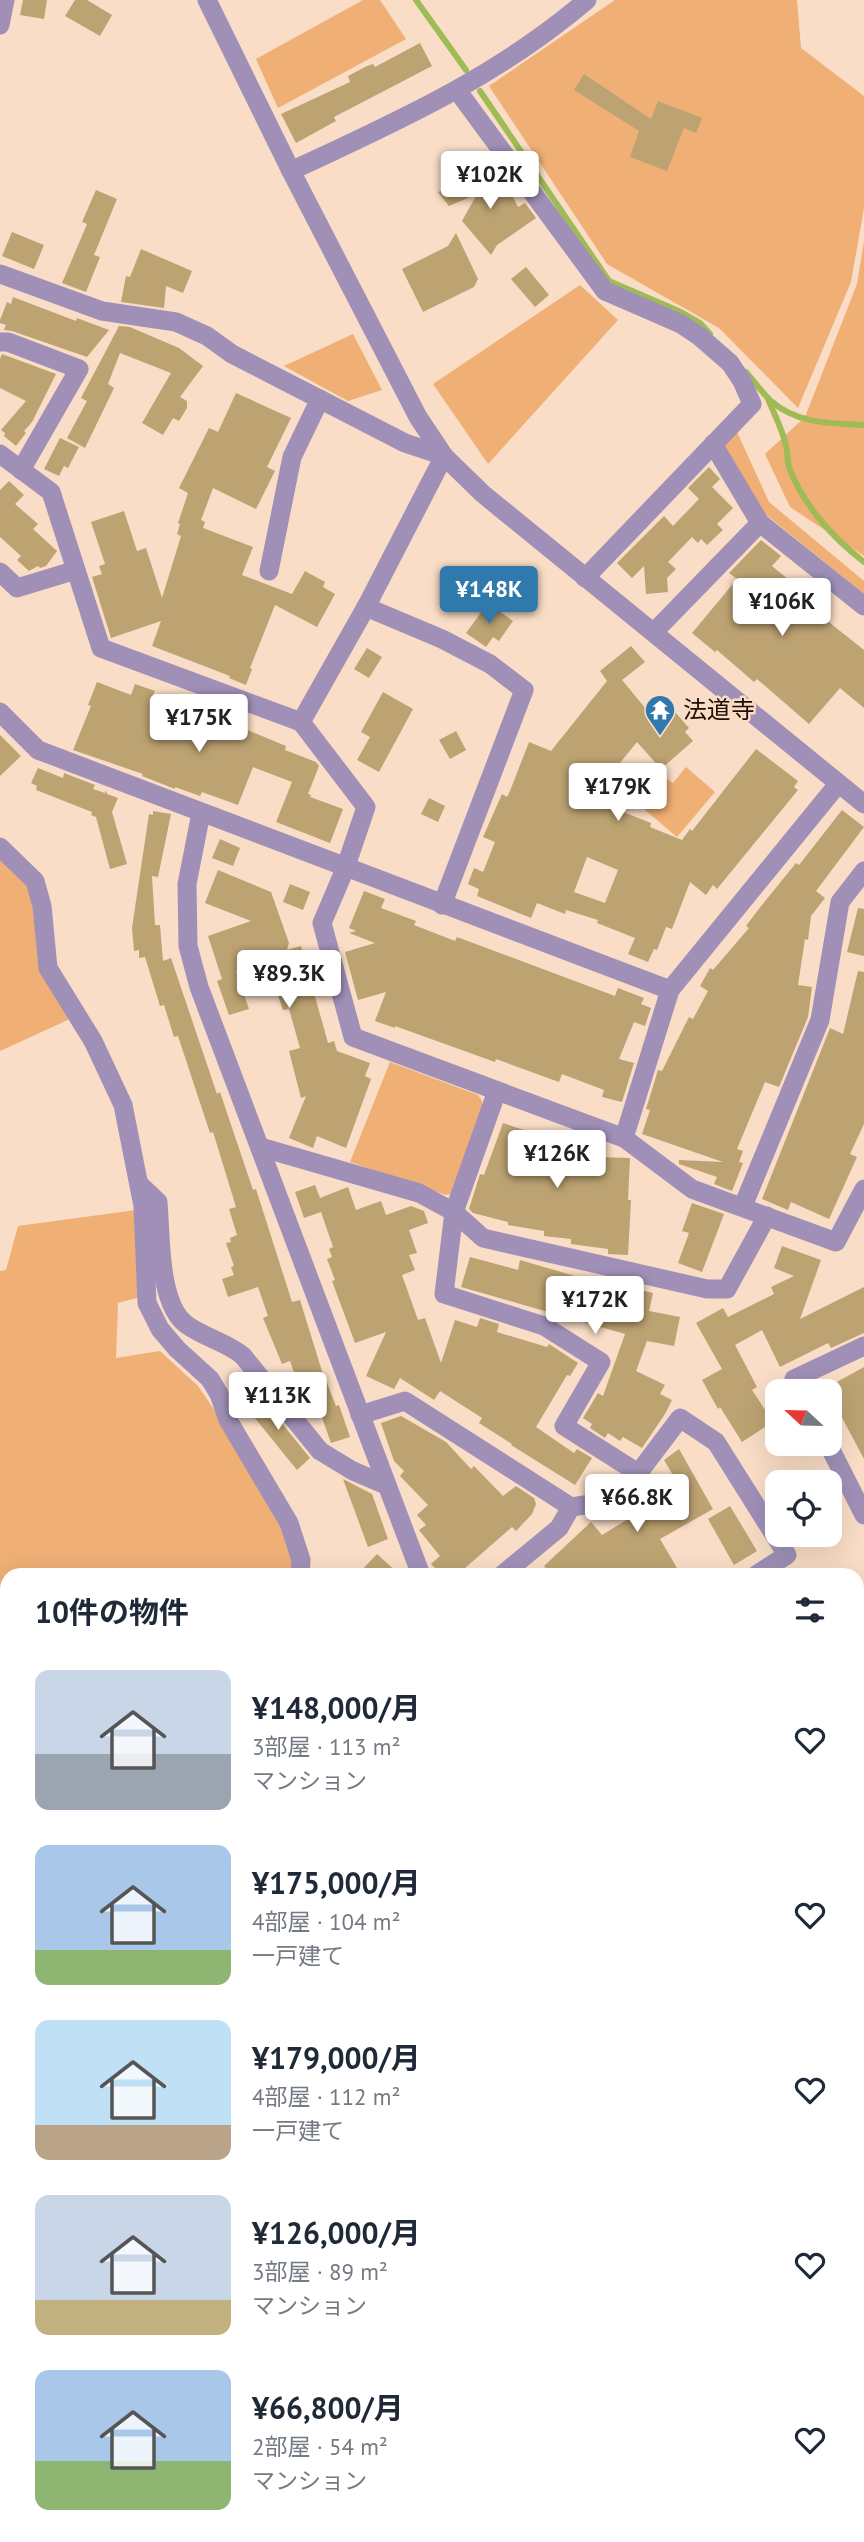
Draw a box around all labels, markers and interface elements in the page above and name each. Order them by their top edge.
pin: ¥102K [441,152,539,211]
text: ¥102K [457,159,523,188]
pin: ¥148K [440,566,538,626]
text: ¥148K [456,574,522,603]
pin: ¥106K [733,578,831,638]
text: ¥106K [749,586,815,615]
temple icon: 法道寺 [643,693,677,737]
pin: ¥175K [150,694,248,754]
place label: 法道寺 [683,694,755,725]
text: ¥175K [166,702,232,731]
pin: ¥179K [569,764,667,823]
text: ¥179K [585,771,651,800]
pin: ¥89.3K [232,950,346,1010]
text: ¥89.3K [253,958,325,987]
pin: ¥126K [508,1130,606,1190]
text: ¥126K [524,1138,590,1167]
pin: ¥172K [546,1276,644,1336]
text: ¥172K [562,1284,628,1313]
pin: ¥113K [229,1372,327,1432]
north arrow [765,1379,842,1456]
map controls [765,1379,842,1547]
text: ¥113K [245,1380,311,1409]
button: locate [765,1470,842,1547]
pin: ¥66.8K [580,1474,694,1534]
text: ¥66.8K [601,1482,673,1511]
icon: filters [791,1591,829,1629]
text: 10件の物件 [35,1592,189,1631]
text: ¥148,000/月 [252,1688,421,1727]
icon: home [91,1698,175,1782]
icon: heart [791,1721,829,1759]
text: 3部屋 · 113 m² [252,1732,400,1761]
text: マンション [252,1766,367,1795]
text: ¥175,000/月 [252,1863,421,1902]
icon: home [91,1873,175,1957]
icon: heart [791,1896,829,1934]
text: 4部屋 · 104 m² [252,1907,400,1936]
text: 一戸建て [252,1941,344,1970]
text: ¥179,000/月 [252,2038,421,2077]
icon: home [91,2048,175,2132]
icon: heart [791,2071,829,2109]
text: 4部屋 · 112 m² [252,2082,400,2111]
text: 一戸建て [252,2116,344,2145]
text: ¥126,000/月 [252,2213,421,2252]
icon: home [91,2223,175,2307]
icon: heart [791,2246,829,2284]
text: 3部屋 · 89 m² [252,2257,388,2286]
text: マンション [252,2291,367,2320]
text: ¥66,800/月 [252,2388,404,2427]
icon: home [91,2398,175,2482]
icon: heart [791,2421,829,2459]
text: 2部屋 · 54 m² [252,2432,388,2461]
text: マンション [252,2466,367,2495]

